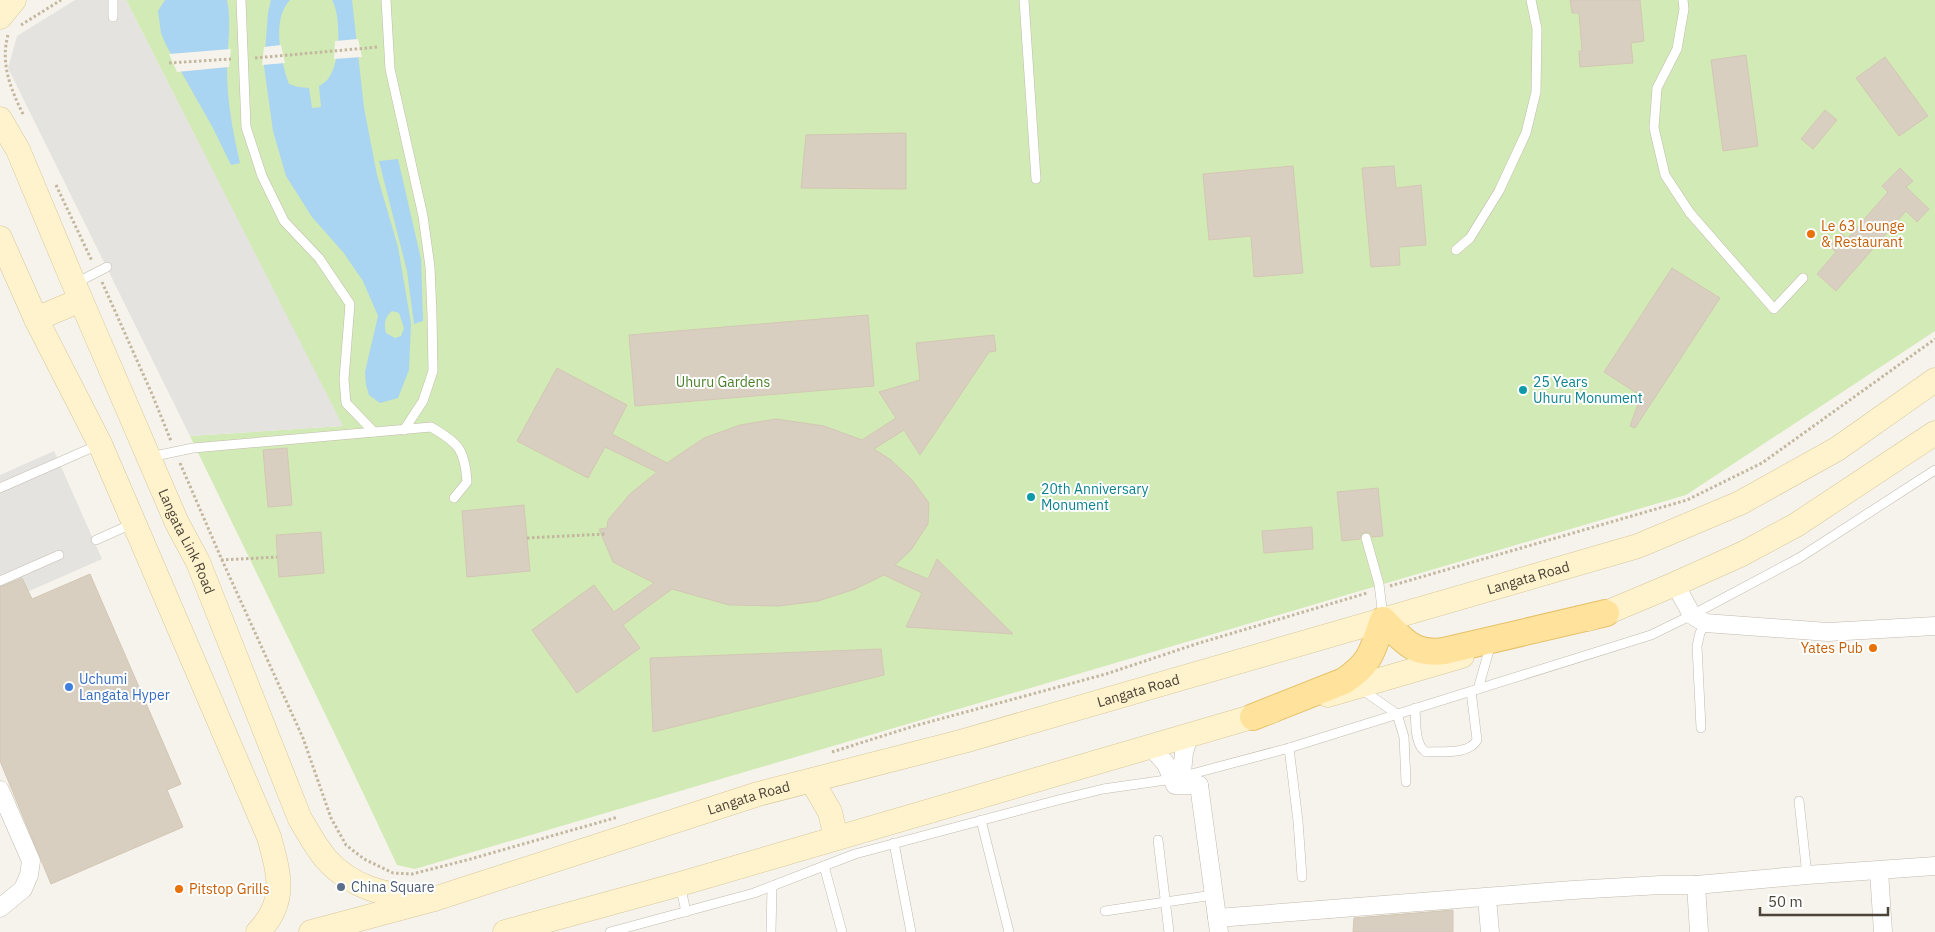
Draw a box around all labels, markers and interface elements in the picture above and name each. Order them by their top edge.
place label: Le 63 Lounge & Restaurant [1821,217,1905,251]
marker: Le 63 Lounge & Restaurant [1805,228,1817,240]
park label: Uhuru Gardens [676,373,770,391]
place label: 25 Years Uhuru Monument [1533,373,1643,407]
marker: 25 Years Uhuru Monument [1517,384,1529,396]
place label: 20th Anniversary Monument [1041,480,1149,514]
street label: Langata Link Road [154,486,219,597]
marker: 20th Anniversary Monument [1025,491,1037,503]
street label: Langata Road [1485,557,1572,598]
place label: Yates Pub [1801,639,1863,657]
marker: Yates Pub [1867,642,1879,654]
place label: Uchumi Langata Hyper [79,670,170,704]
street label: Langata Road [1095,670,1182,711]
marker: Uchumi Langata Hyper [63,681,75,693]
street label: Langata Road [705,777,792,819]
place label: China Square [351,878,435,896]
place label: Pitstop Grills [189,880,270,898]
marker: China Square [335,881,347,893]
marker: Pitstop Grills [173,883,185,895]
scale bar [1760,884,1888,916]
text: 50 m [1768,892,1803,911]

